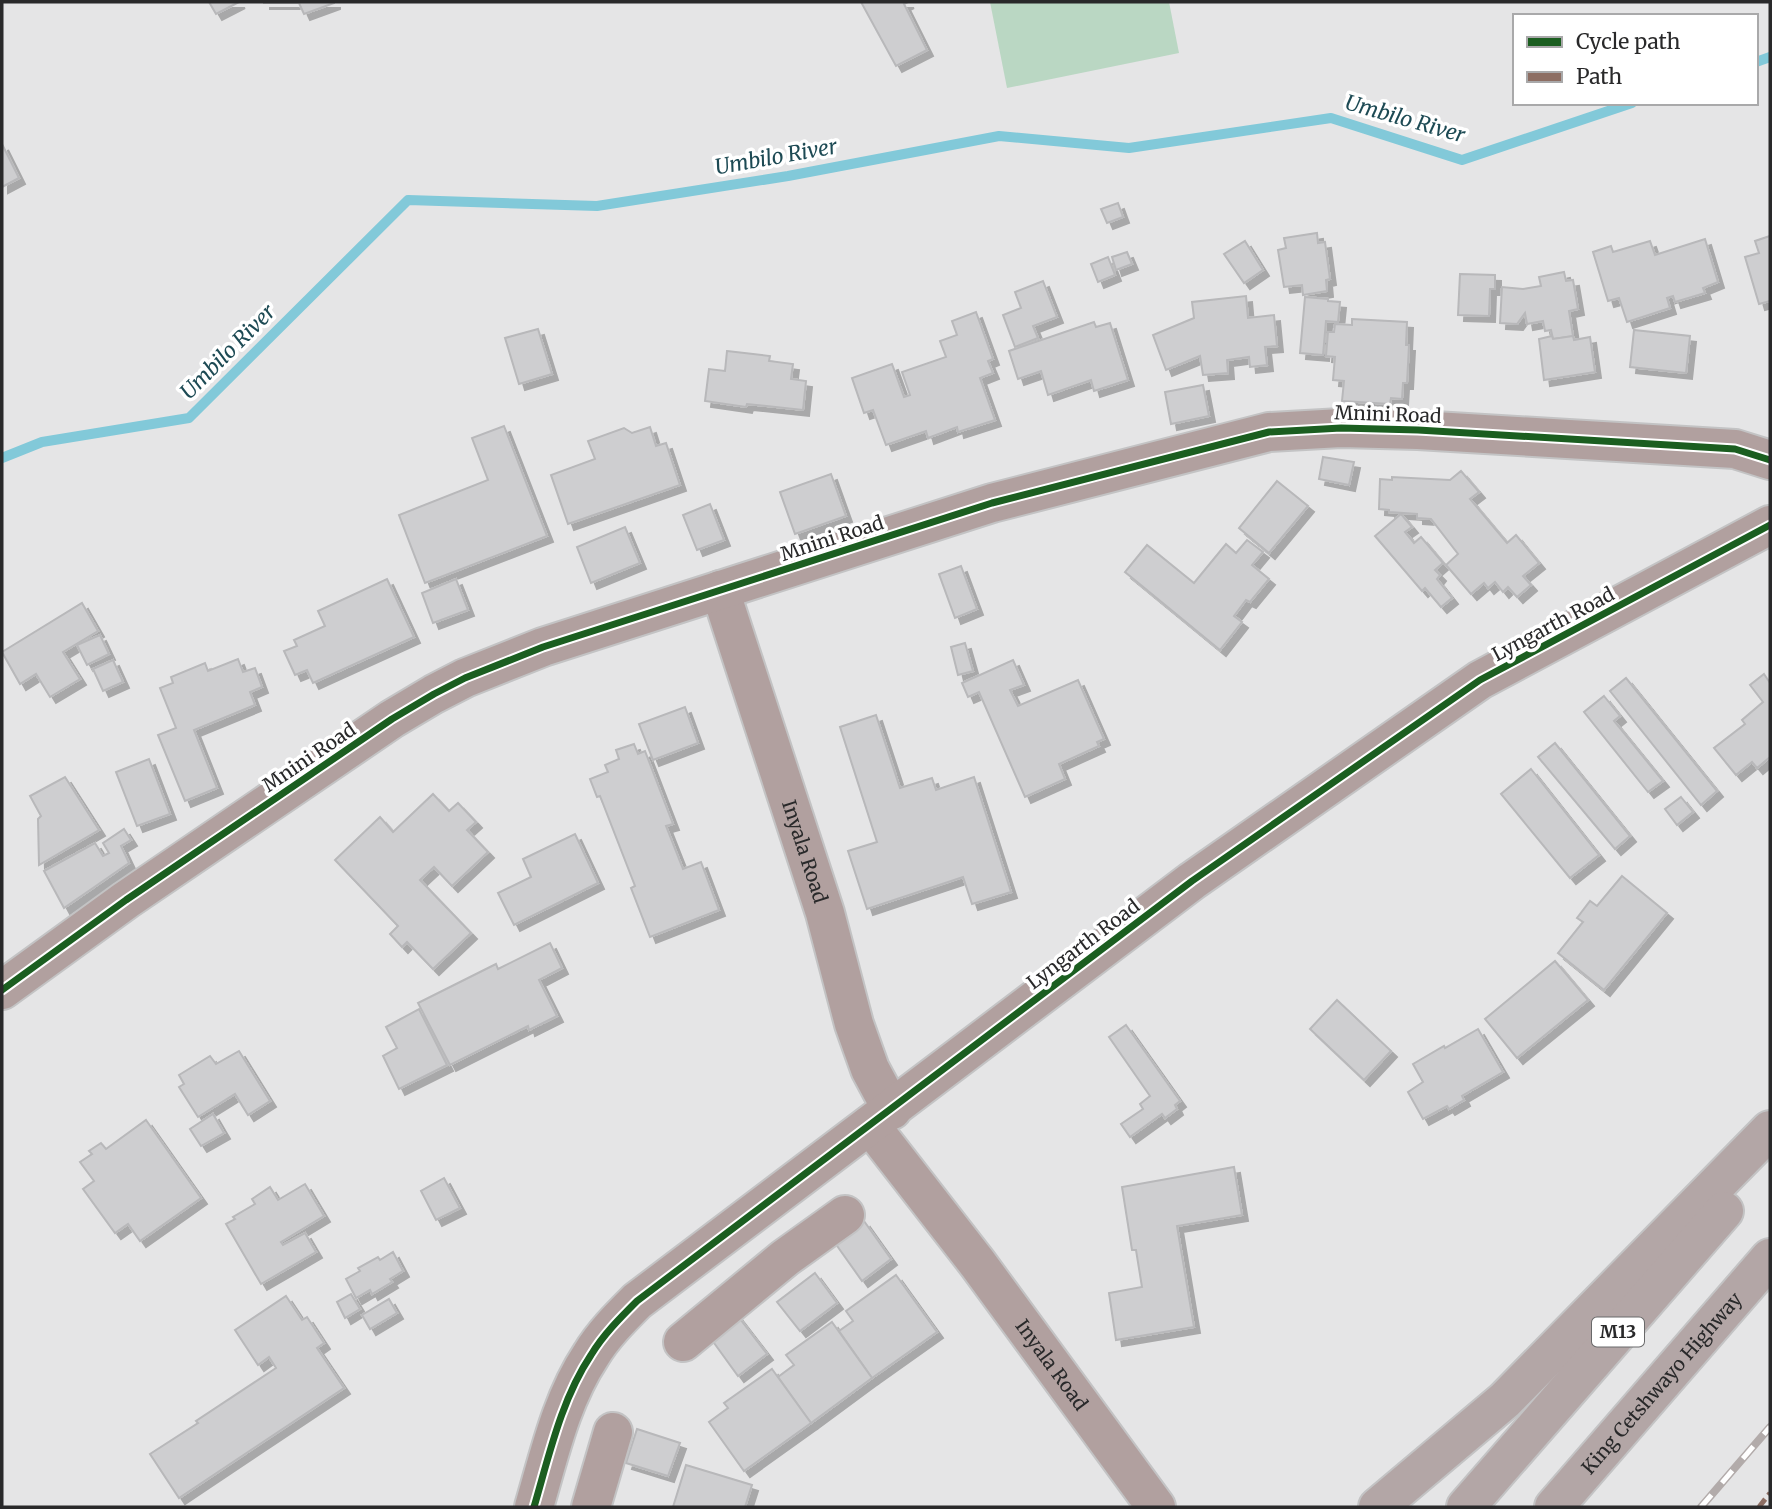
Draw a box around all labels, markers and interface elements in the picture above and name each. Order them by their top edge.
legend [1513,14,1758,105]
text: Cycle path [1576,28,1680,55]
text: Path [1576,63,1622,90]
water label: Umbilo River [1342,89,1469,149]
water label: Umbilo River [713,132,840,181]
water label: Umbilo River [174,298,281,405]
street label: Mnini Road [1334,400,1442,428]
street label: Mnini Road [777,510,887,566]
street label: Lyngarth Road [1488,582,1618,666]
street label: Mnini Road [258,717,360,797]
street label: Inyala Road [777,797,833,906]
street label: Lyngarth Road [1022,894,1144,994]
street label: King Cetshwayo Highway [1576,1287,1747,1479]
street label: Inyala Road [1011,1315,1093,1415]
road number: M13 [1592,1317,1644,1346]

